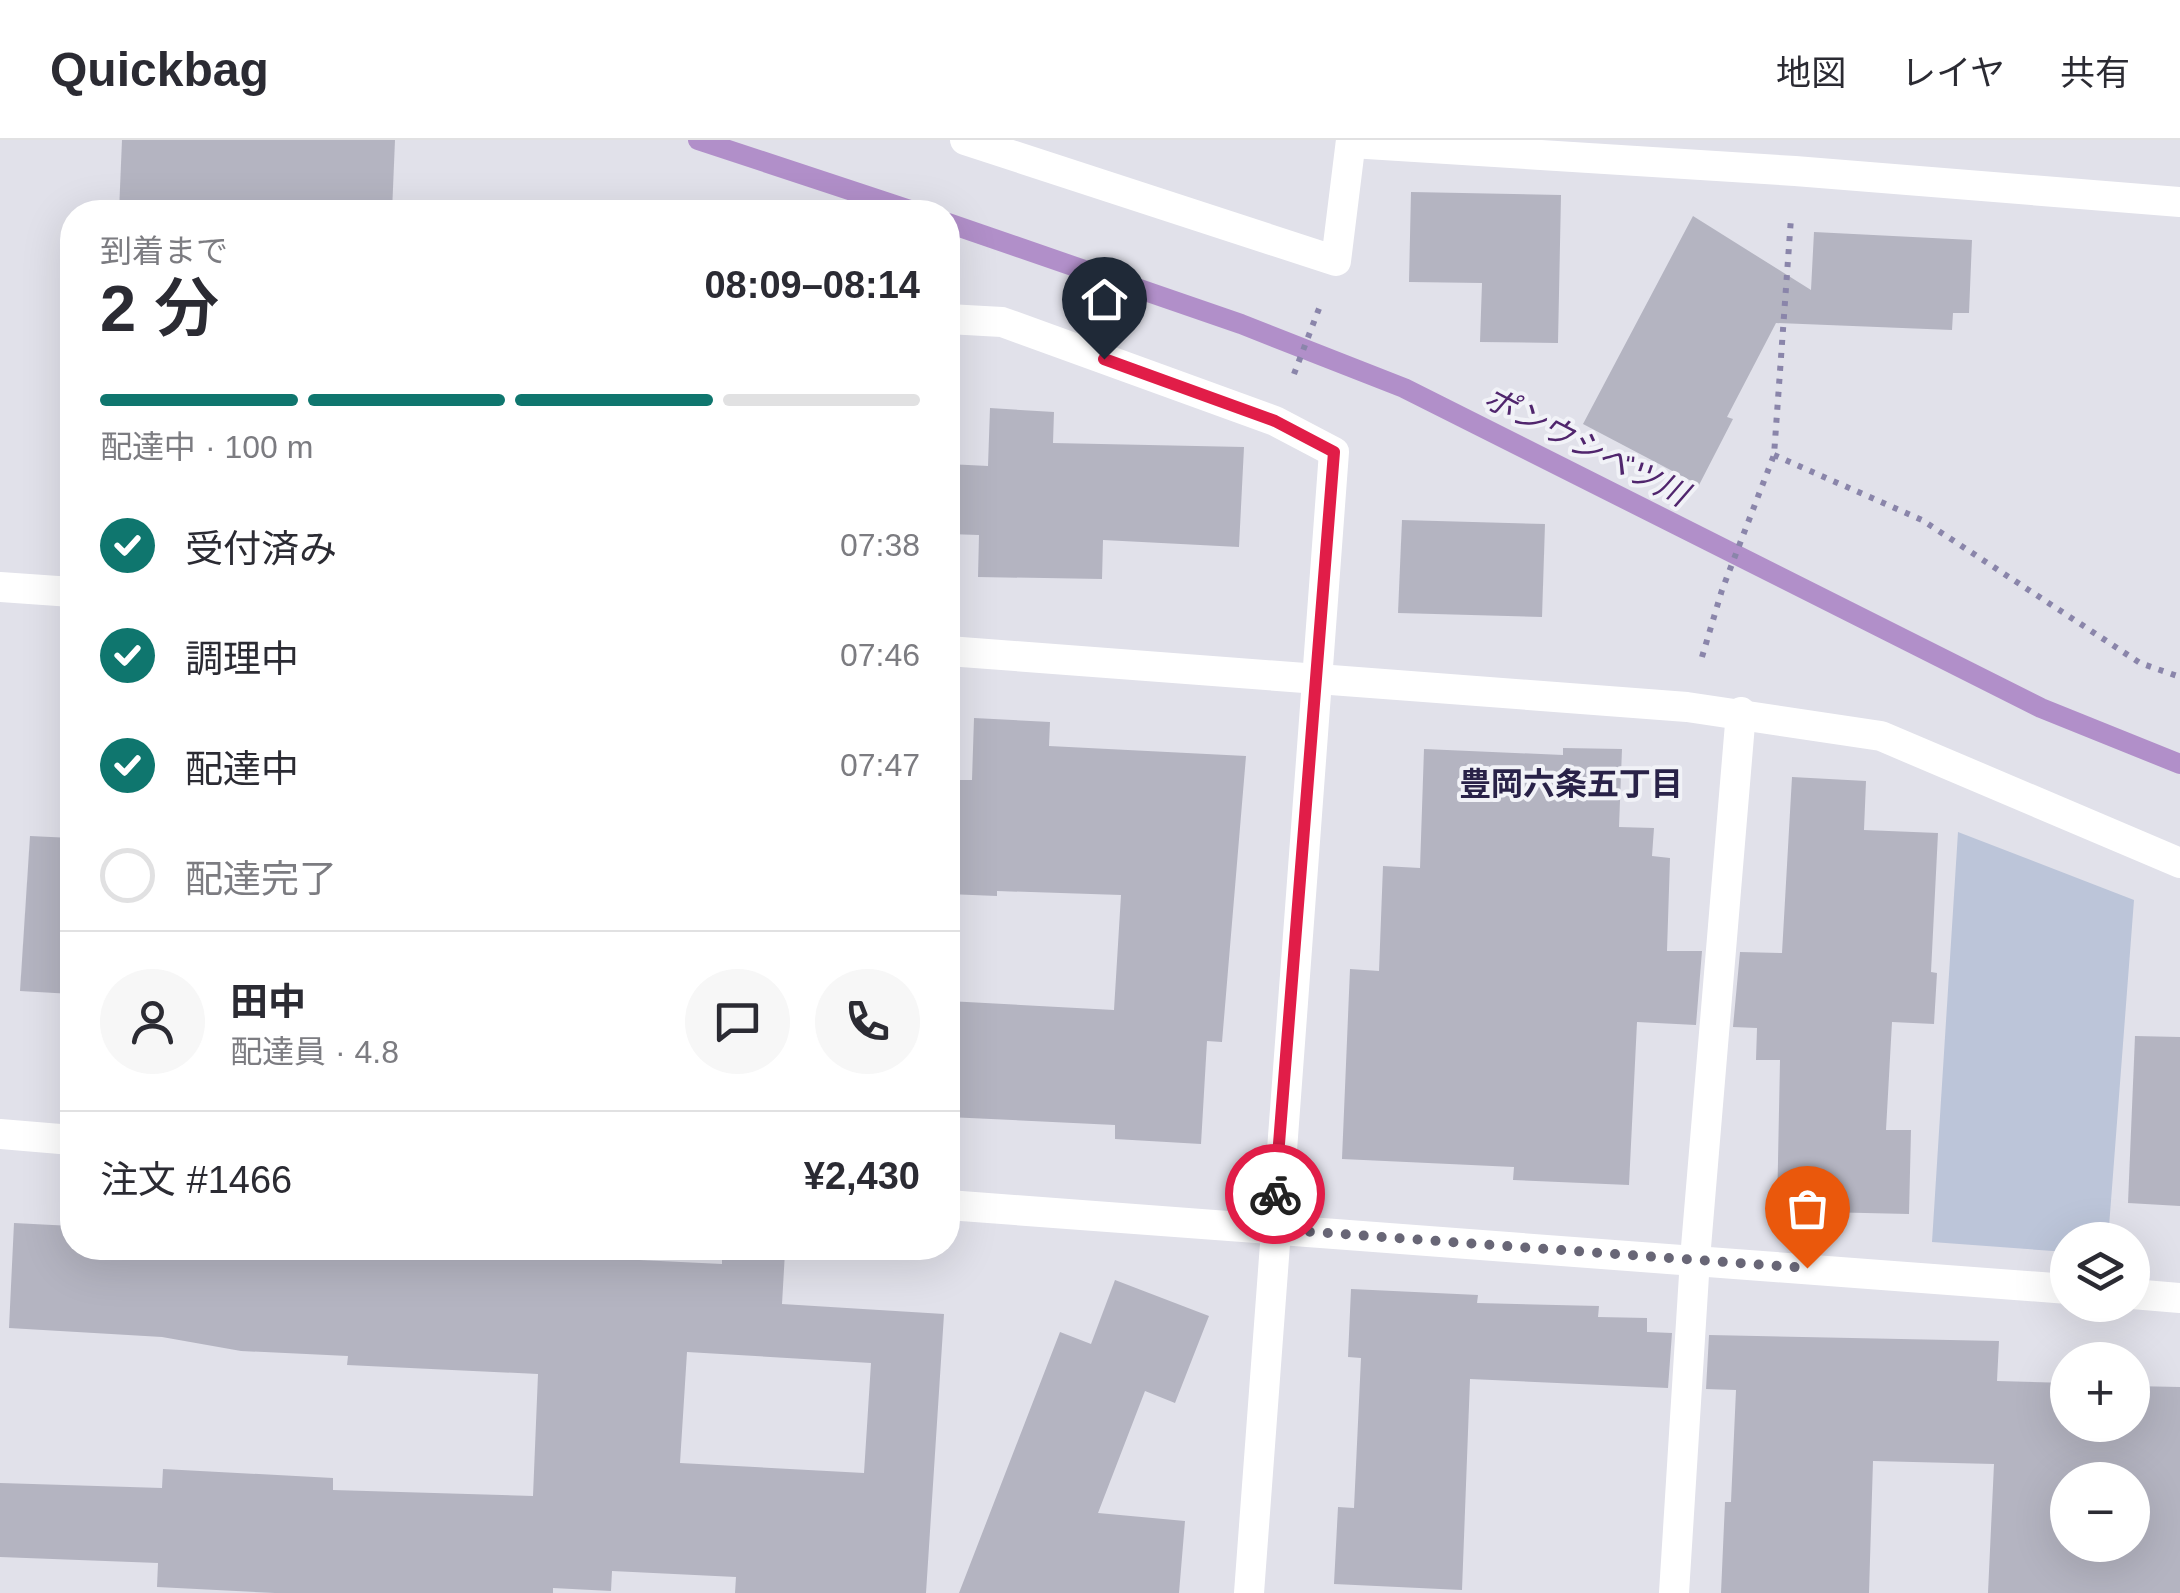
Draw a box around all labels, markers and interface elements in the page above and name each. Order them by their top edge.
text: Quickbag [50,43,269,96]
text: 地図 [1776,53,1846,92]
text: レイヤ [1901,53,2005,92]
text: 共有 [2060,53,2130,92]
text: 到着まで [100,233,228,269]
pin [1062,257,1147,360]
text: 08:09–08:14 [704,264,920,306]
text: 2 分 [100,272,219,345]
icon: home [1077,272,1132,327]
water label: ポンウシベツ川 [1478,379,1697,514]
text: 配達中 · 100 m [100,429,313,465]
icon: check [100,518,155,573]
text: 07:38 [840,527,920,563]
text: 受付済み [185,528,337,570]
icon: check [100,628,155,683]
text: 07:46 [840,637,920,673]
text: 調理中 [185,638,299,680]
icon: check [100,738,155,793]
text: 07:47 [840,747,920,783]
text: 配達中 [185,748,299,790]
district label: 豊岡六条五丁目 [1459,766,1683,802]
text: 配達完了 [185,858,337,900]
button: person [100,969,205,1074]
button: chat [685,969,790,1074]
button: phone [815,969,920,1074]
text: 田中 [230,981,306,1023]
text: 配達員 · 4.8 [230,1034,399,1070]
courier [1225,1144,1325,1244]
text: ¥2,430 [804,1155,920,1197]
text: 注文 #1466 [100,1159,292,1201]
pin [1765,1166,1850,1269]
icon: bike [1248,1167,1303,1222]
icon: bag [1780,1181,1835,1236]
map controls [2050,1222,2150,1562]
button: layers [2050,1222,2150,1322]
button: + [2050,1342,2150,1442]
button: − [2050,1462,2150,1562]

